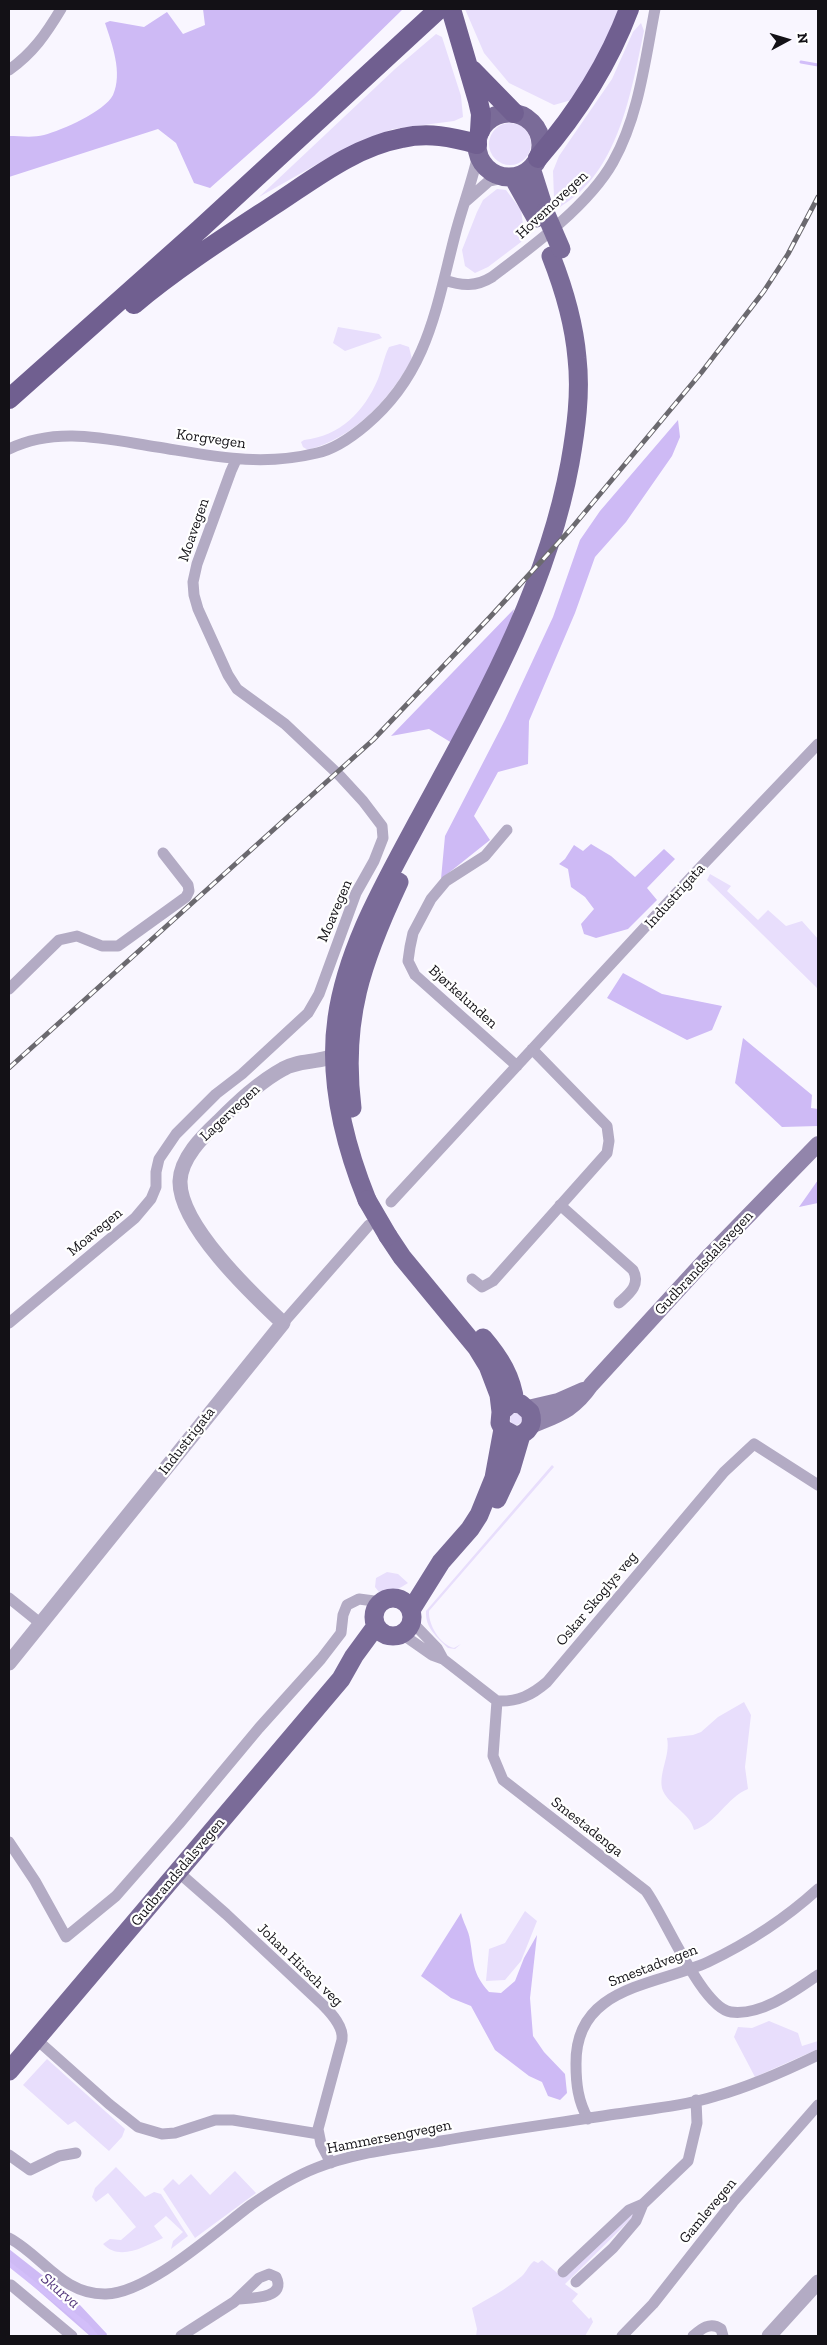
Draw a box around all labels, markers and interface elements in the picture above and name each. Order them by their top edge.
north arrow [762,15,812,65]
text: N [793,32,811,45]
street label: Hovemovegen [512,167,592,243]
street label: Korgvegen [175,425,247,453]
street label: Moavegen [175,496,213,564]
street label: Industrigata [641,860,709,932]
street label: Moavegen [314,877,356,945]
street label: Bjørkelunden [425,961,501,1033]
street label: Lagervegen [196,1081,264,1145]
street label: Moavegen [64,1204,126,1260]
street label: Gudbrandsdalsvegen [651,1207,757,1319]
street label: Industrigata [155,1404,219,1478]
street label: Oskar Skoglys veg [552,1548,642,1650]
street label: Smestadenga [547,1793,627,1861]
street label: Gudbrandsdalsvegen [127,1814,229,1930]
street label: Johan Hirsch veg [254,1920,346,2010]
street label: Smestadvegen [606,1941,700,1991]
street label: Hammersengvegen [325,2116,453,2158]
street label: Gamlevegen [676,2175,740,2247]
water label: Skurva [37,2269,83,2313]

